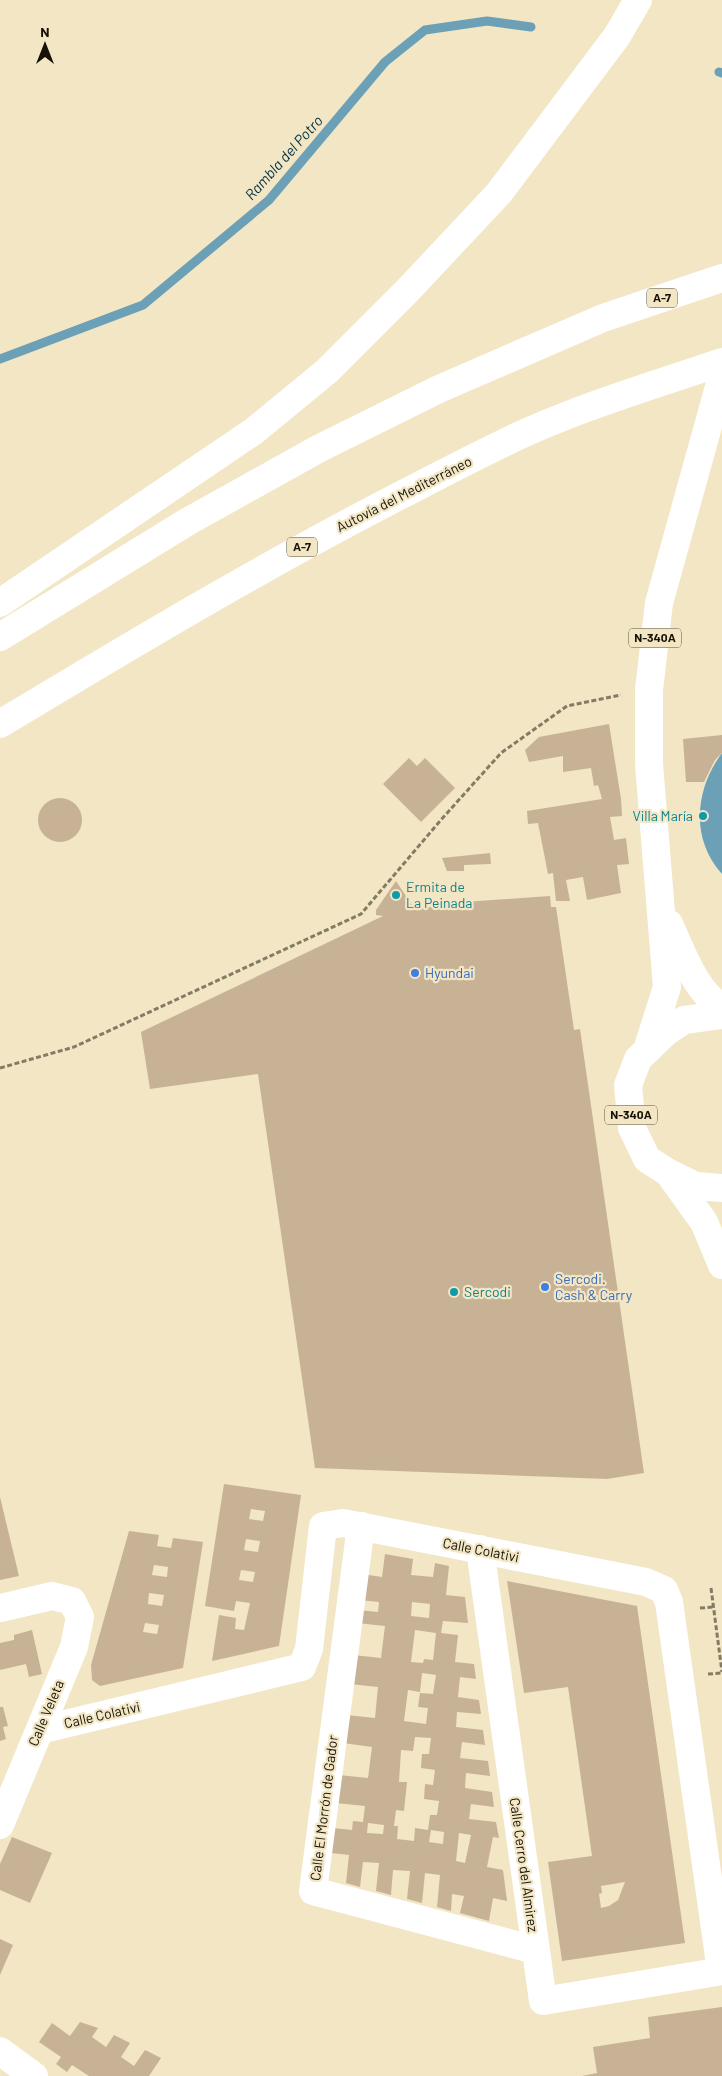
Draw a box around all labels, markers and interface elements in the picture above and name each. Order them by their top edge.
north arrow [20,20,70,70]
text: N [40,23,50,40]
water label: Rambla del Potro [241,111,326,203]
road number: A-7 [647,288,677,308]
street label: Autovía del Mediterráneo [333,452,474,535]
road number: A-7 [287,538,317,556]
road number: N-340A [629,628,681,648]
place label: Villa María [632,807,693,824]
marker: Villa María [697,810,709,822]
place label: Ermita de La Peinada [406,878,472,911]
marker: Ermita de La Peinada [390,889,402,901]
place label: Hyundai [425,964,474,981]
marker: Hyundai [409,967,421,979]
road number: N-340A [605,1106,657,1124]
place label: Sercodi. Cash & Carry [555,1270,633,1303]
marker: Sercodi. Cash & Carry [539,1281,551,1293]
place label: Sercodi [464,1283,511,1300]
marker: Sercodi [448,1286,460,1298]
street label: Calle Colativi [441,1534,521,1565]
street label: Calle Veleta [24,1677,67,1748]
street label: Calle Colativi [62,1698,142,1732]
street label: Calle El Morrón de Gador [306,1734,341,1882]
street label: Calle Cerro del Almirez [507,1797,542,1933]

